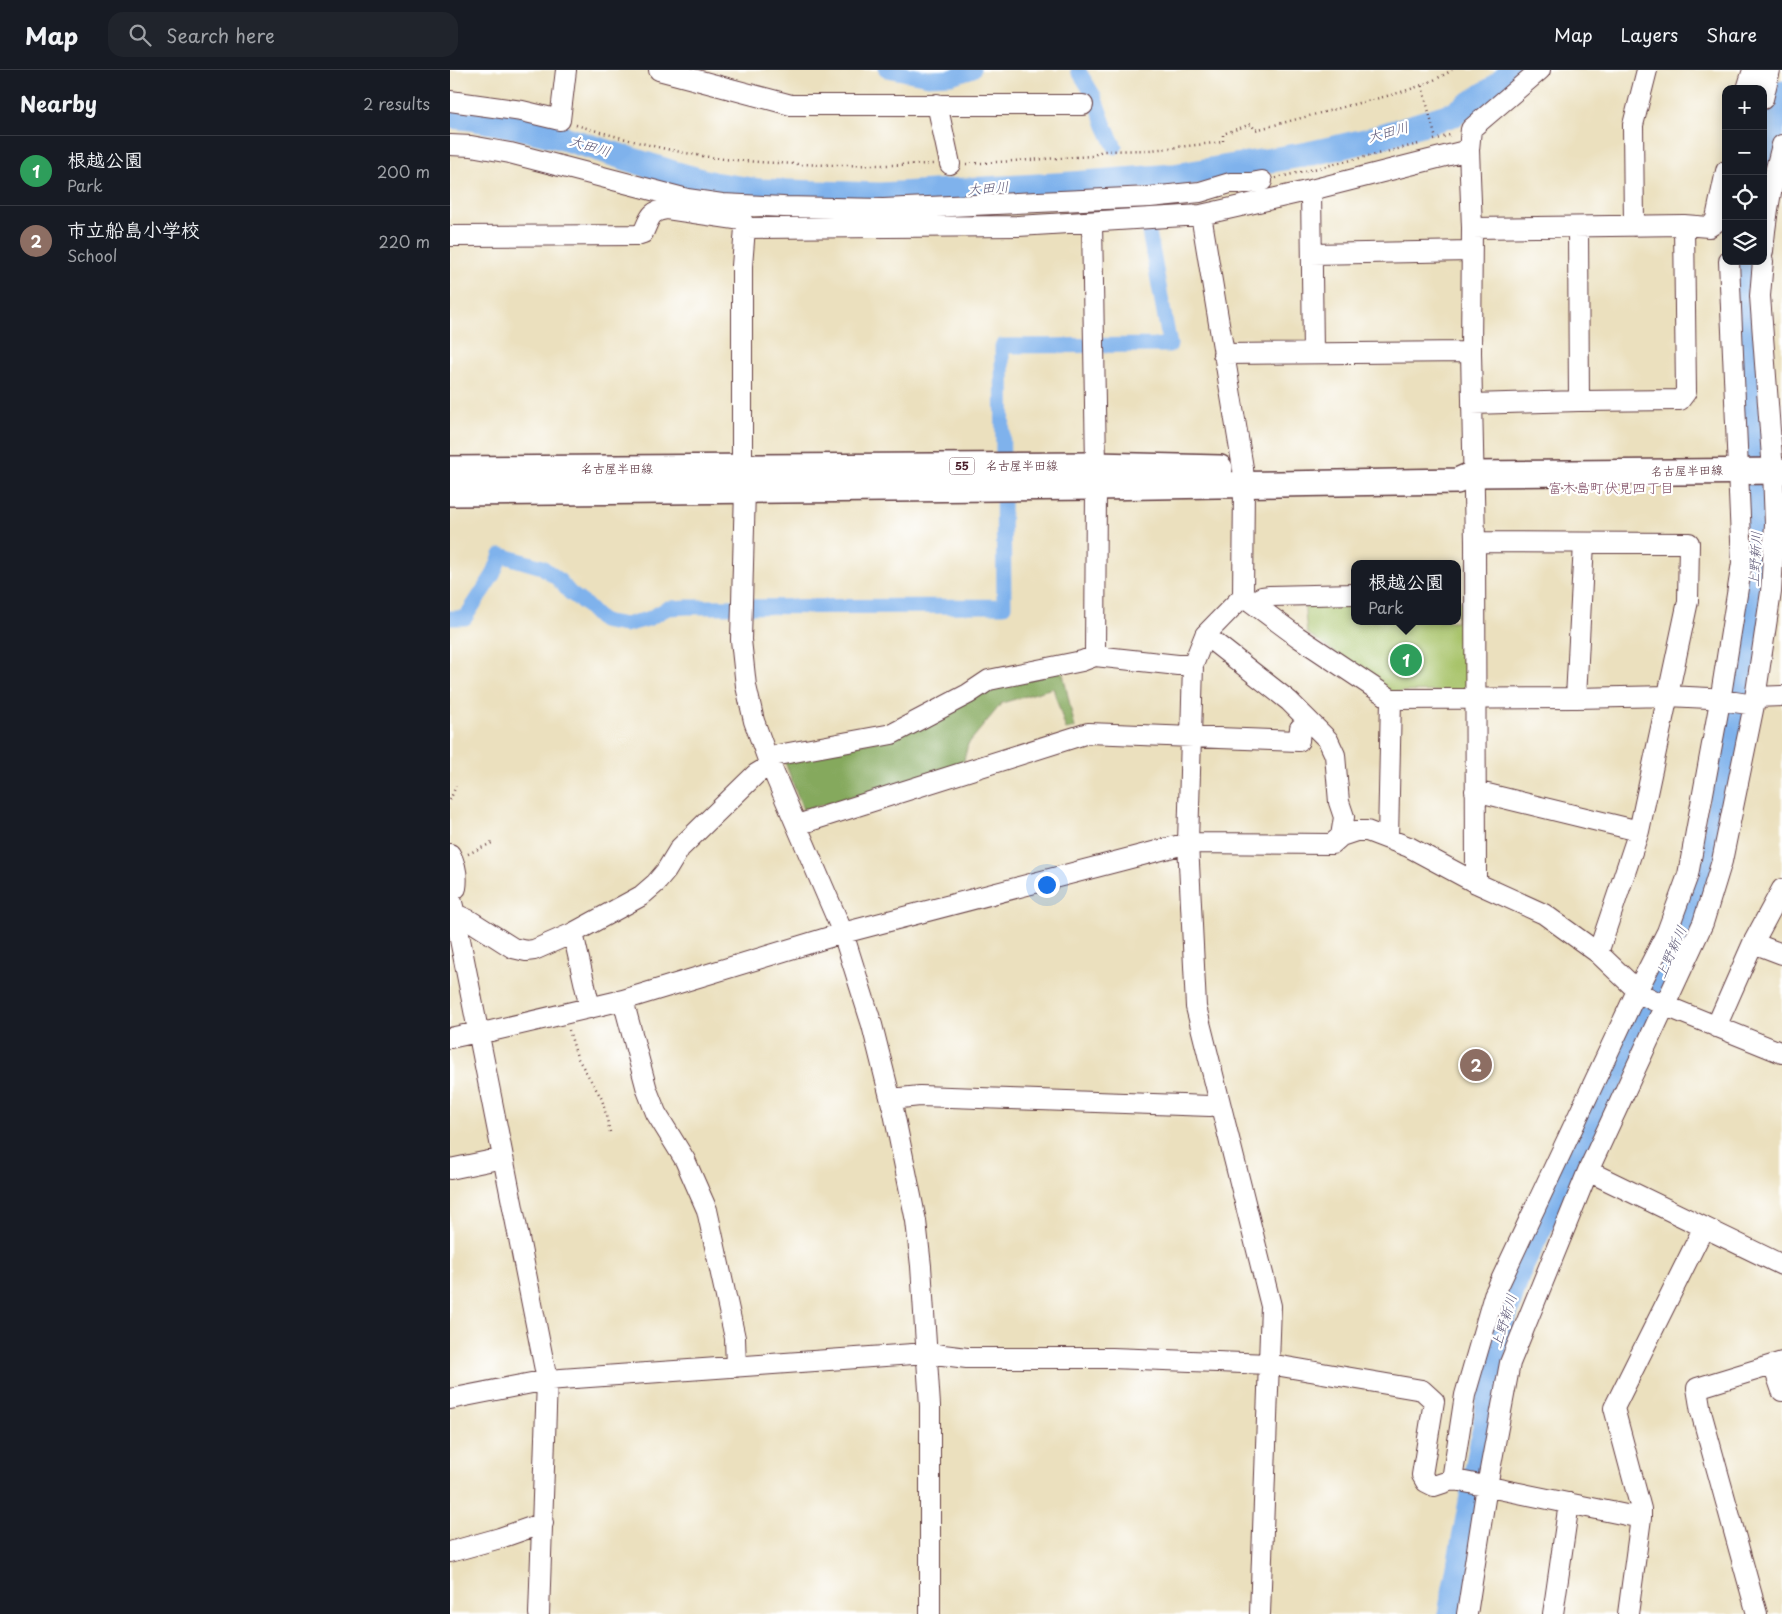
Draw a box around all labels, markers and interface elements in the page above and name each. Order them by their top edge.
search box [108,12,458,57]
text: Map [25,17,78,53]
icon: search [126,21,154,49]
text: Search here [166,21,275,49]
text: Map [1554,21,1593,48]
text: Layers [1621,21,1678,48]
text: Share [1706,21,1757,48]
map controls [1722,85,1767,265]
button: + [1722,85,1767,130]
text: Nearby [20,87,97,119]
text: 2 results [363,91,430,115]
water label: 大田川 [1365,116,1411,147]
water label: 大田川 [567,129,613,162]
button: − [1722,130,1767,175]
text: 根越公園 [67,145,143,173]
text: 1 [32,159,40,183]
text: 200 m [377,159,430,183]
text: Park [67,173,103,197]
button: locate [1722,175,1767,220]
water label: 大田川 [966,176,1010,199]
text: 市立船島小学校 [67,215,200,243]
button: layers [1722,220,1767,265]
text: 2 [30,229,42,253]
text: 220 m [379,229,430,253]
text: School [67,243,117,267]
street label: 名古屋半田線 [986,456,1058,474]
road number: 55 [950,458,974,474]
street label: 名古屋半田線 [581,459,653,477]
street label: 名古屋半田線 [1651,460,1723,480]
district label: 富木島町伏見四丁目 [1548,477,1674,498]
water label: 上野新川 [1743,530,1766,587]
popup [1351,560,1461,625]
text: 根越公園 [1368,567,1444,595]
text: Park [1368,595,1404,619]
pin: 1 [1390,641,1422,679]
your location [1034,872,1060,898]
water label: 上野新川 [1650,922,1692,982]
pin: 2 [1460,1046,1492,1084]
water label: 上野新川 [1485,1291,1522,1351]

